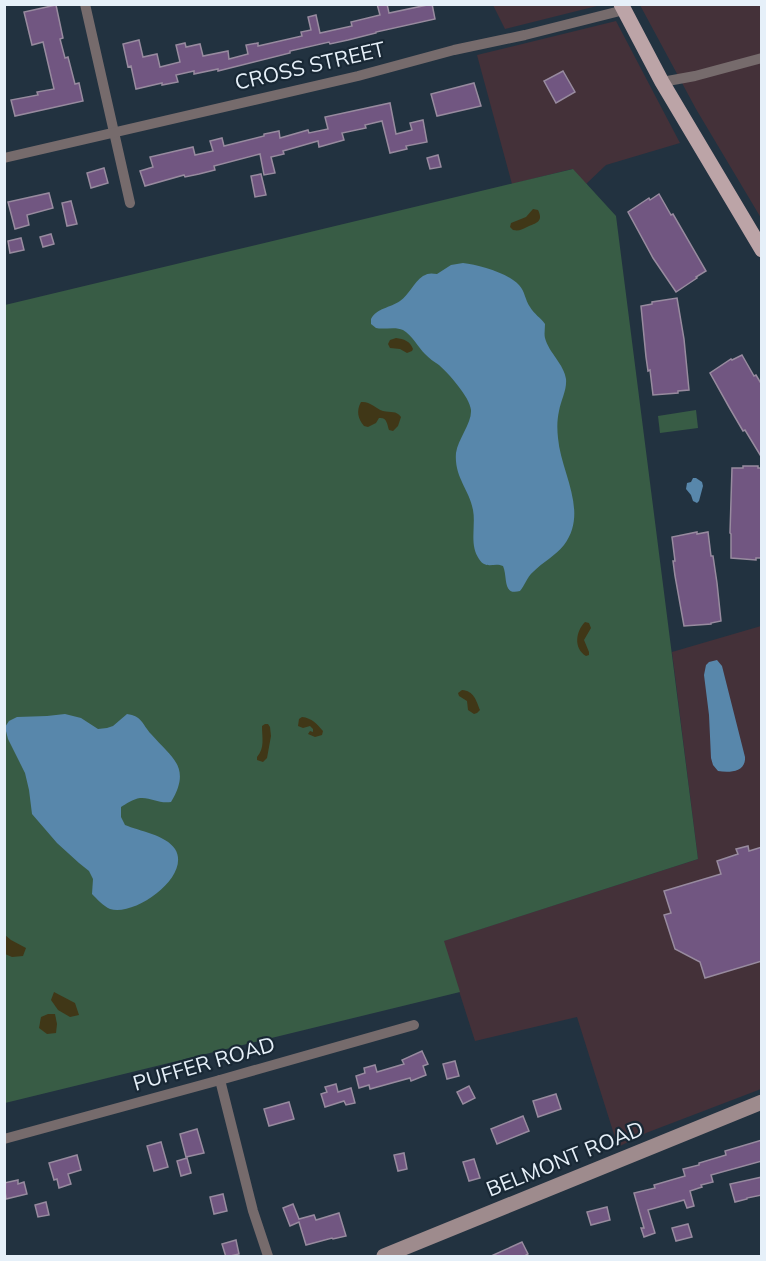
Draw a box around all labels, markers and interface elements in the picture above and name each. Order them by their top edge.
street label: CROSS STREET [232,35,388,95]
street label: PUFFER ROAD [130,1030,278,1096]
street label: BELMONT ROAD [482,1115,647,1202]

